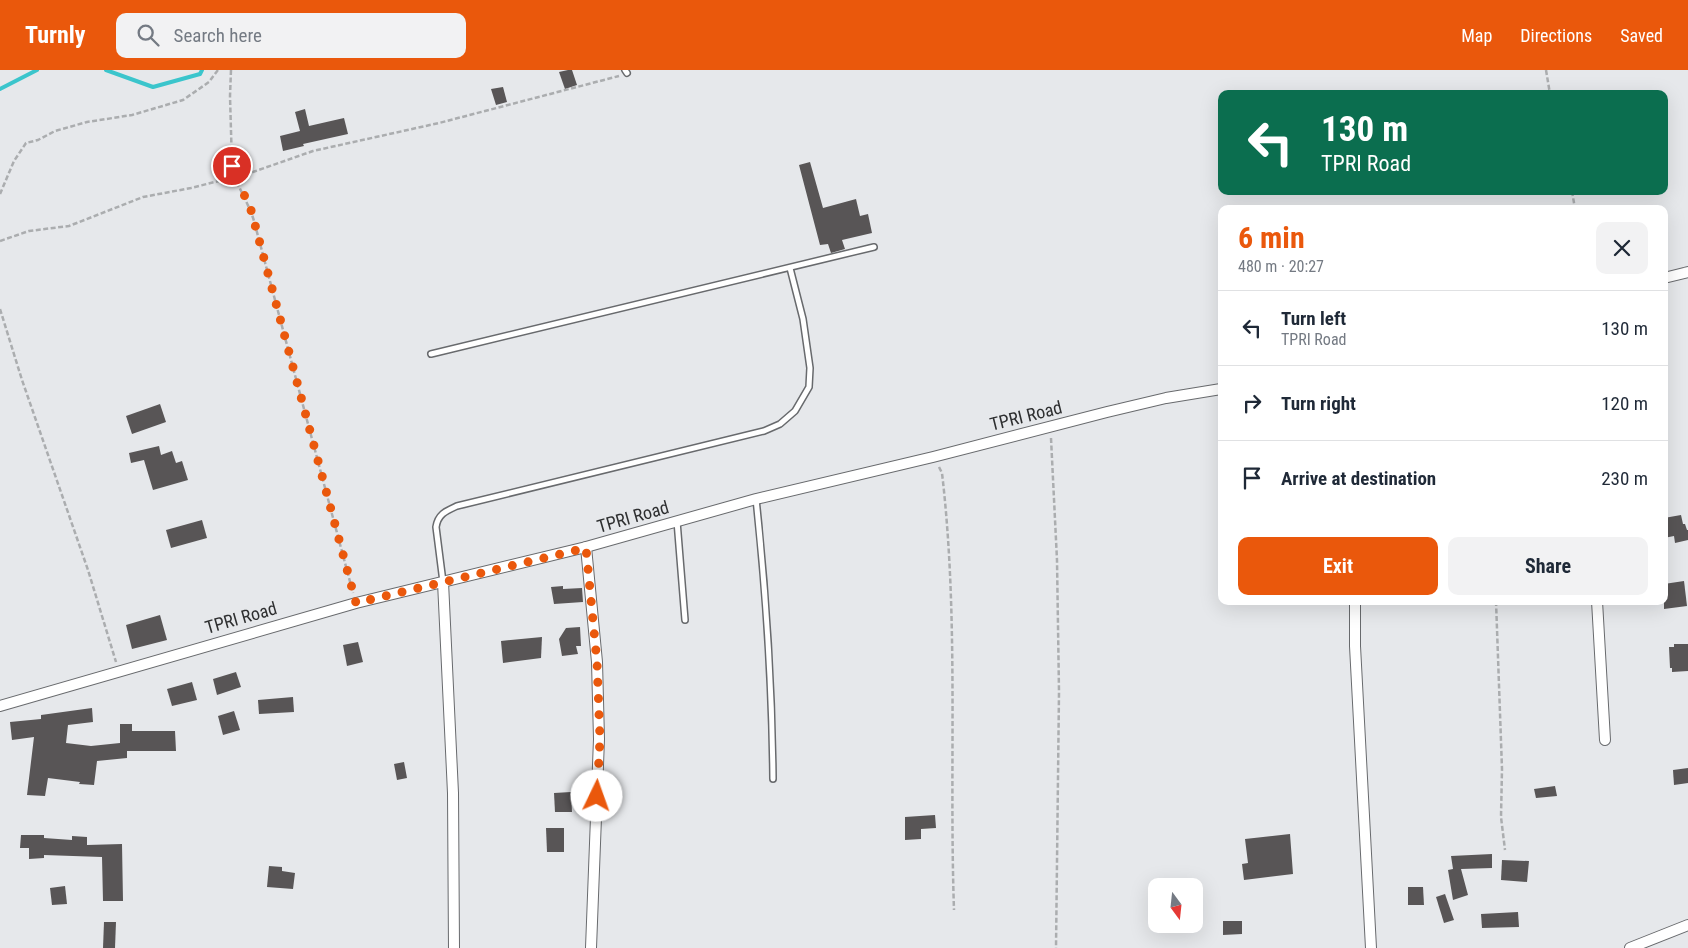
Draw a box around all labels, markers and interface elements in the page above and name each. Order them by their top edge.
search box [116,13,466,58]
text: Turnly [25,21,86,49]
icon: search [134,21,162,49]
text: Search here [174,24,262,47]
text: Map [1461,25,1492,46]
text: Directions [1520,25,1592,46]
text: Saved [1620,25,1663,46]
text: 130 m [1321,109,1408,150]
icon: left [1238,110,1303,175]
pin [211,145,253,187]
text: TPRI Road [1321,151,1411,176]
icon: arrive [218,152,246,180]
text: 6 min [1238,220,1305,255]
button: close [1596,222,1648,274]
text: 480 m · 20:27 [1238,257,1324,276]
text: Turn left [1281,307,1346,330]
icon: left [1238,314,1266,342]
text: 130 m [1601,317,1648,340]
text: TPRI Road [1281,330,1346,349]
icon: right [1238,389,1266,417]
text: Turn right [1281,392,1356,415]
text: 120 m [1601,392,1648,415]
street label: TPRI Road [988,396,1064,435]
icon: arrive [1238,464,1266,492]
text: Arrive at destination [1281,467,1436,490]
text: 230 m [1601,467,1648,490]
street label: TPRI Road [595,496,671,537]
button: Exit [1238,537,1438,595]
button: Share [1448,537,1648,595]
street label: TPRI Road [203,597,279,638]
position arrow [570,769,622,821]
north arrow [1148,878,1202,932]
map controls [1148,878,1203,933]

